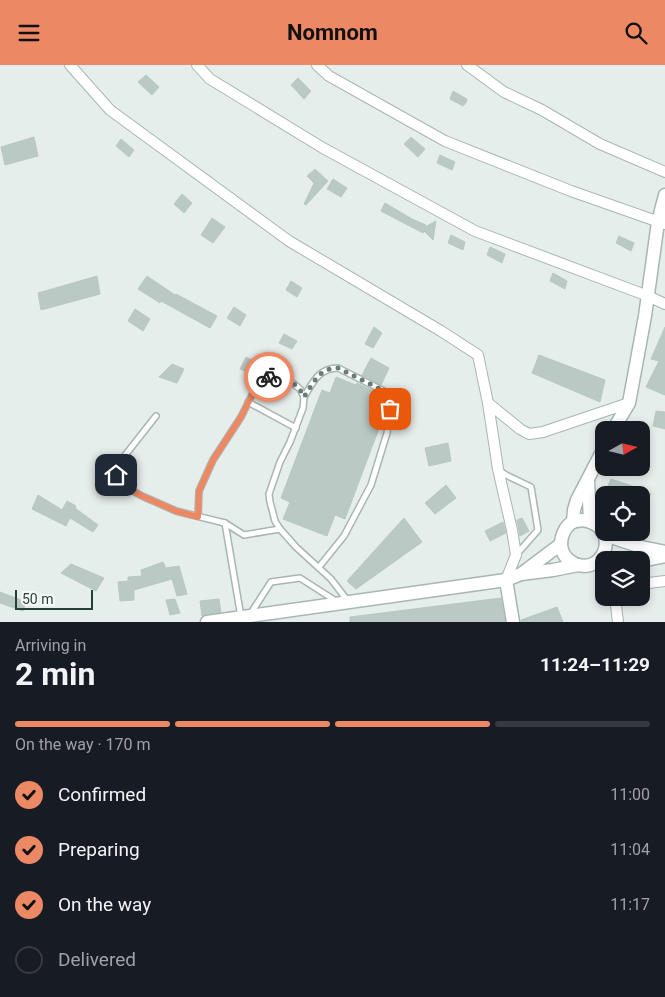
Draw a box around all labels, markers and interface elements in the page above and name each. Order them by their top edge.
icon: menu [15,19,43,47]
icon: search [622,19,650,47]
text: Nomnom [287,20,378,45]
courier [244,352,294,402]
icon: bike [255,363,283,391]
pin [369,388,411,430]
icon: bag [376,395,404,423]
north arrow [595,421,650,476]
map controls [595,421,650,606]
pin [95,454,137,496]
icon: home [102,461,130,489]
button: locate [595,486,650,541]
button: layers [595,551,650,606]
scale bar [15,587,92,610]
text: 50 m [22,591,54,607]
text: Arriving in [15,636,86,655]
text: 11:24–11:29 [540,653,650,676]
text: 2 min [15,655,95,693]
text: On the way · 170 m [15,735,151,754]
icon: check [15,781,43,809]
text: Confirmed [58,783,146,806]
text: 11:00 [610,785,650,804]
icon: check [15,836,43,864]
text: Preparing [58,838,140,861]
text: 11:04 [610,840,650,859]
icon: check [15,891,43,919]
text: On the way [58,893,151,916]
text: 11:17 [610,895,650,914]
text: Delivered [58,948,136,971]

